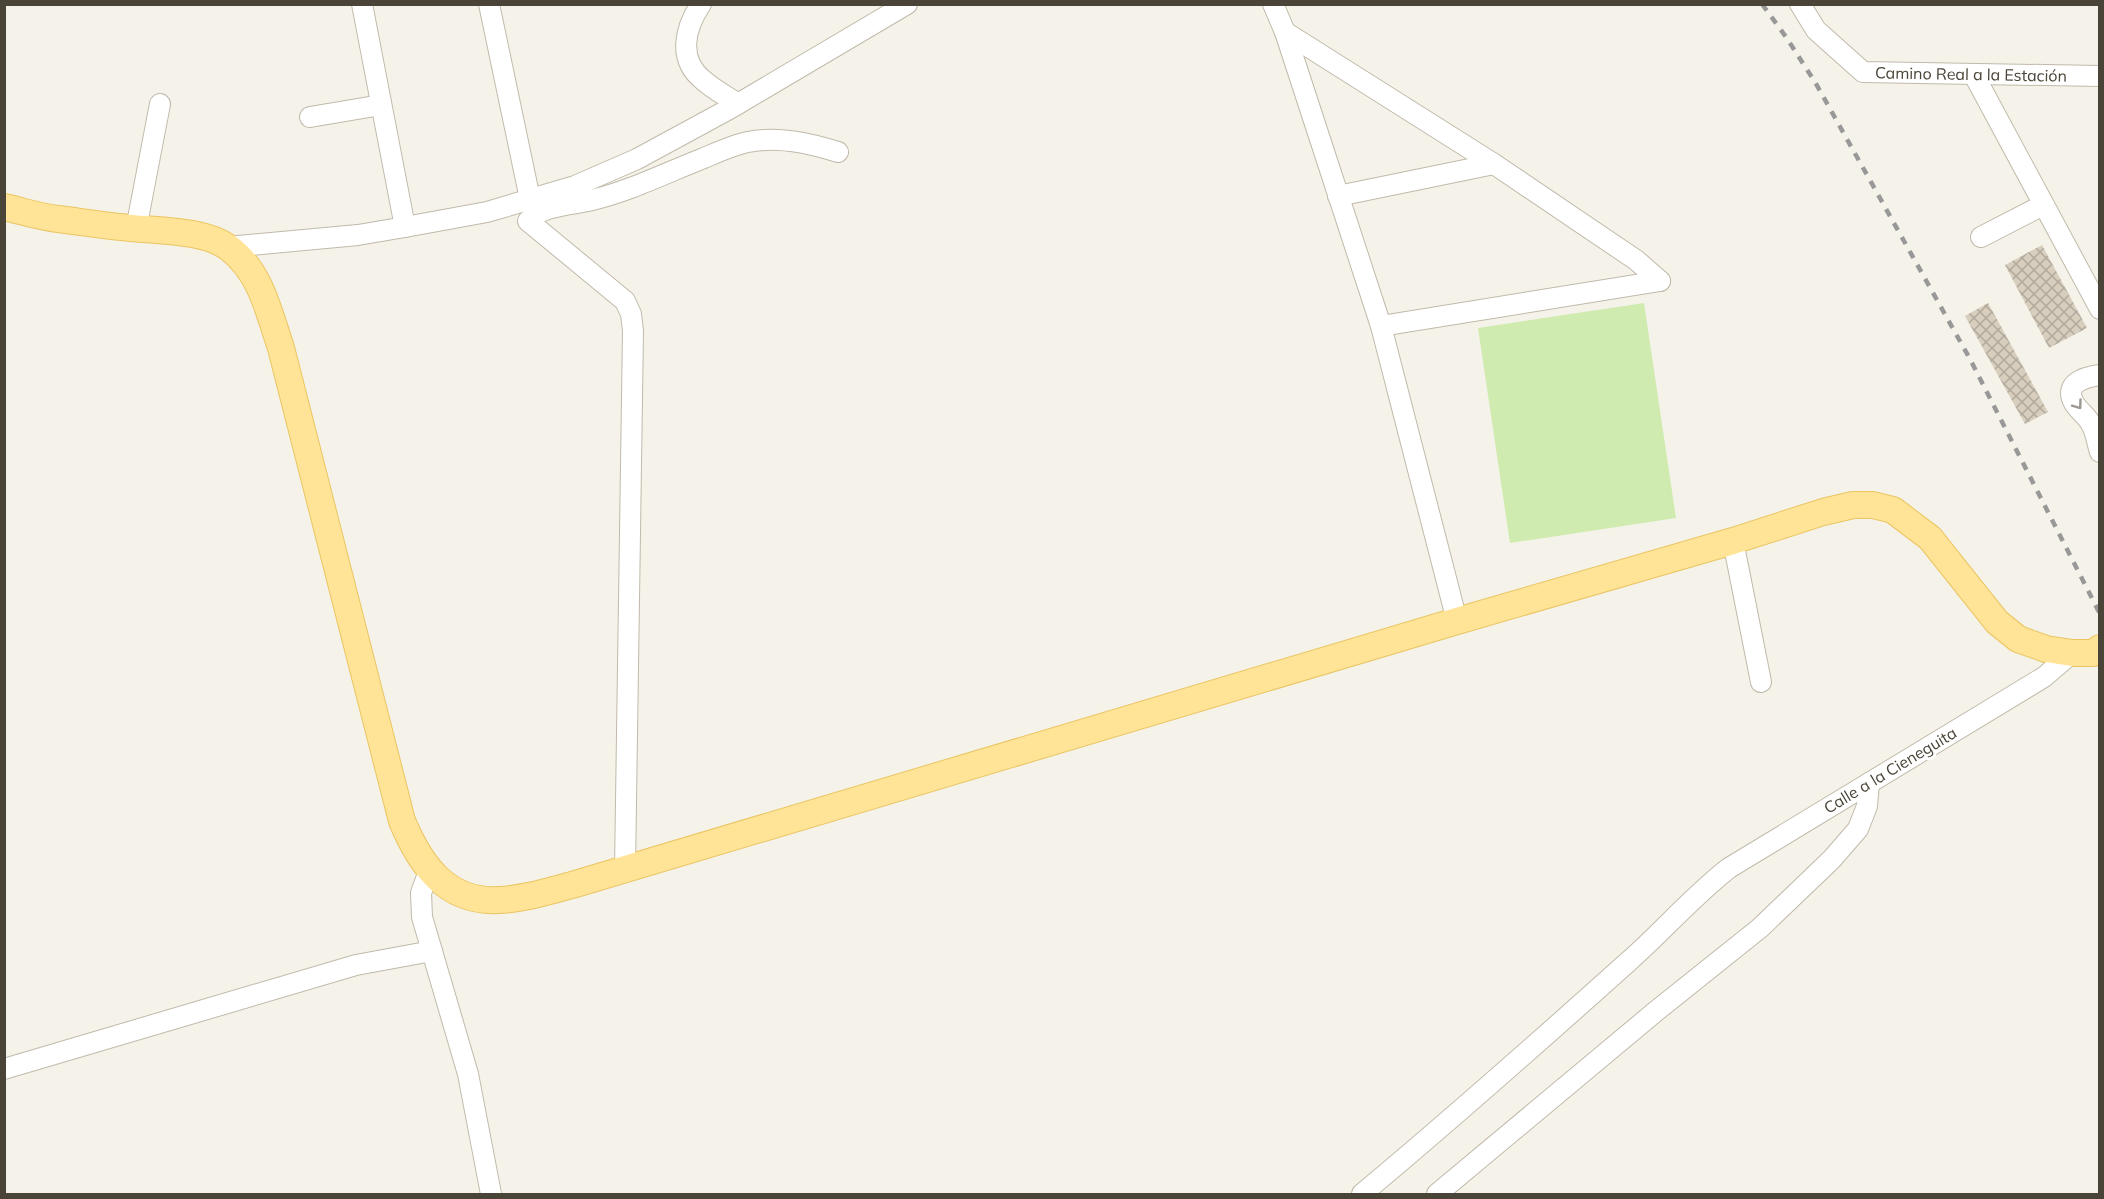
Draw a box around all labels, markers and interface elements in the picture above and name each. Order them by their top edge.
street label: Camino Real a la Estación [1875,62,2067,86]
one-way arrow [2071,399,2082,410]
street label: Calle a la Cieneguita [1820,722,1960,818]

